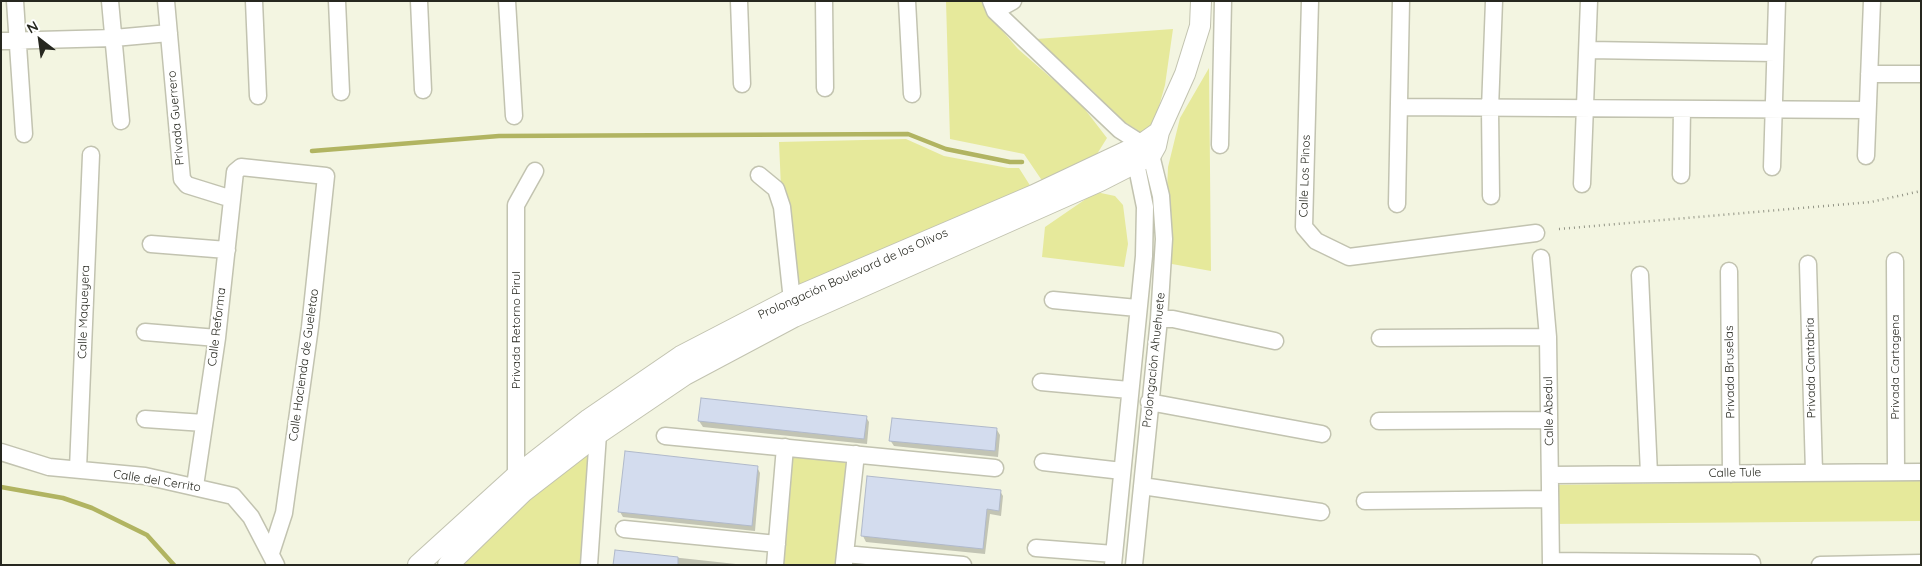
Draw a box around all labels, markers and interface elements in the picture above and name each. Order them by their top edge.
north arrow [15,15,65,65]
text: N [24,17,41,37]
street label: Privada Guerrero [165,70,187,166]
street label: Calle Los Pinos [1296,134,1314,218]
street label: Prolongación Boulevard de los Olivos [756,226,950,322]
street label: Calle Maqueyera [75,265,93,359]
street label: Privada Retorno Pirul [509,271,523,389]
street label: Calle Reforma [205,287,229,367]
street label: Calle Hacienda de Gueletao [286,288,322,442]
street label: Prolongación Ahuehuete [1140,292,1168,428]
street label: Privada Cartagena [1888,314,1902,420]
street label: Privada Cantabria [1803,317,1819,419]
street label: Privada Bruselas [1722,325,1738,419]
street label: Calle Abedul [1541,376,1557,446]
street label: Calle Tule [1709,465,1761,481]
street label: Calle del Cerrito [112,467,202,495]

